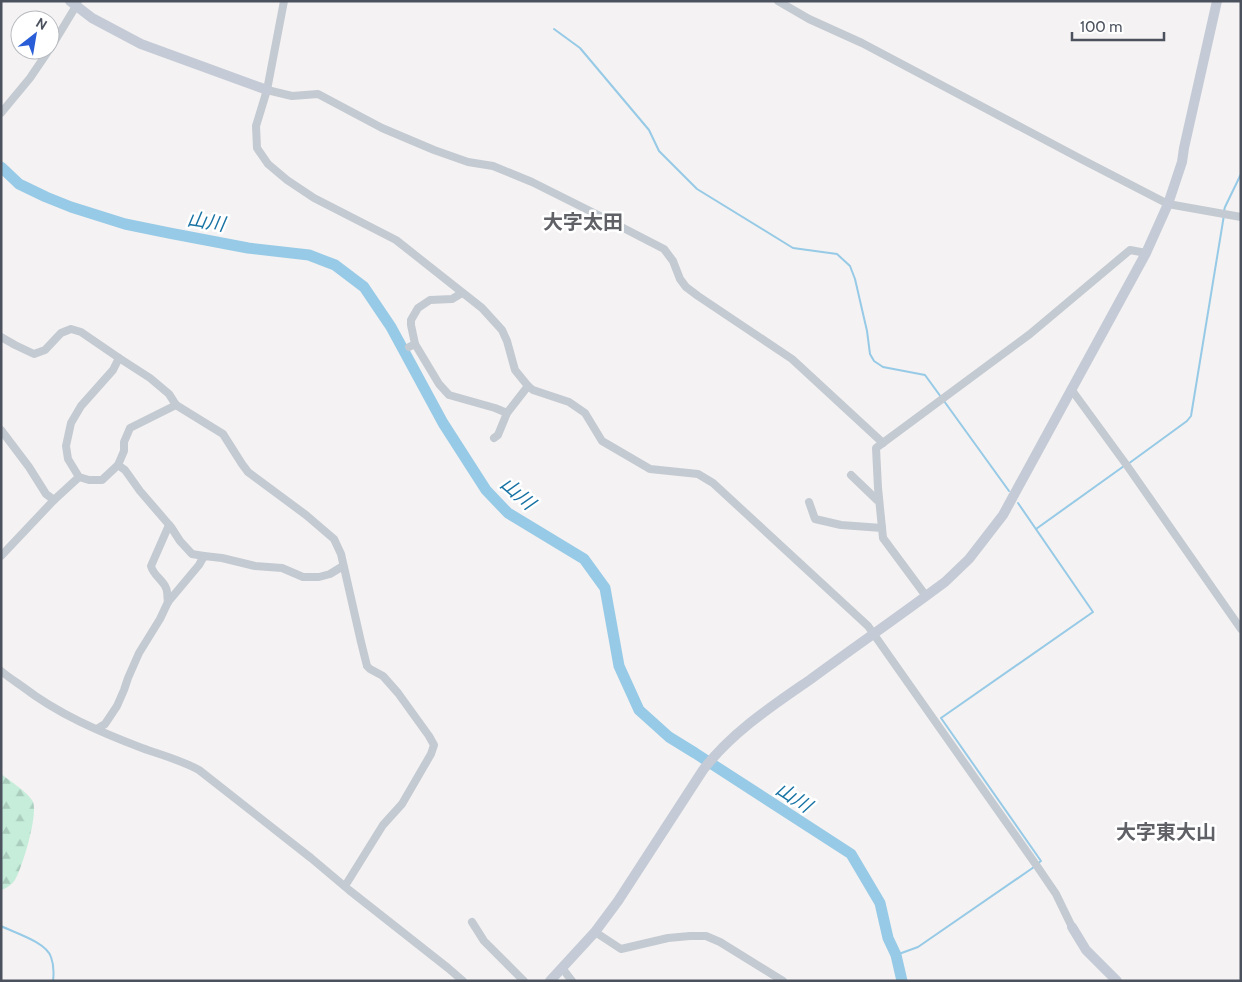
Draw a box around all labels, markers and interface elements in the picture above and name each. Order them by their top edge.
north arrow [10,10,60,60]
scale bar [1072,10,1164,42]
text: N [33,14,51,34]
text: 100 m [1080,18,1122,36]
water label: 山川 [185,207,228,236]
district label: 大字太田 [543,210,623,234]
water label: 山川 [496,472,541,516]
water label: 山川 [772,777,818,818]
district label: 大字東大山 [1116,820,1216,844]

